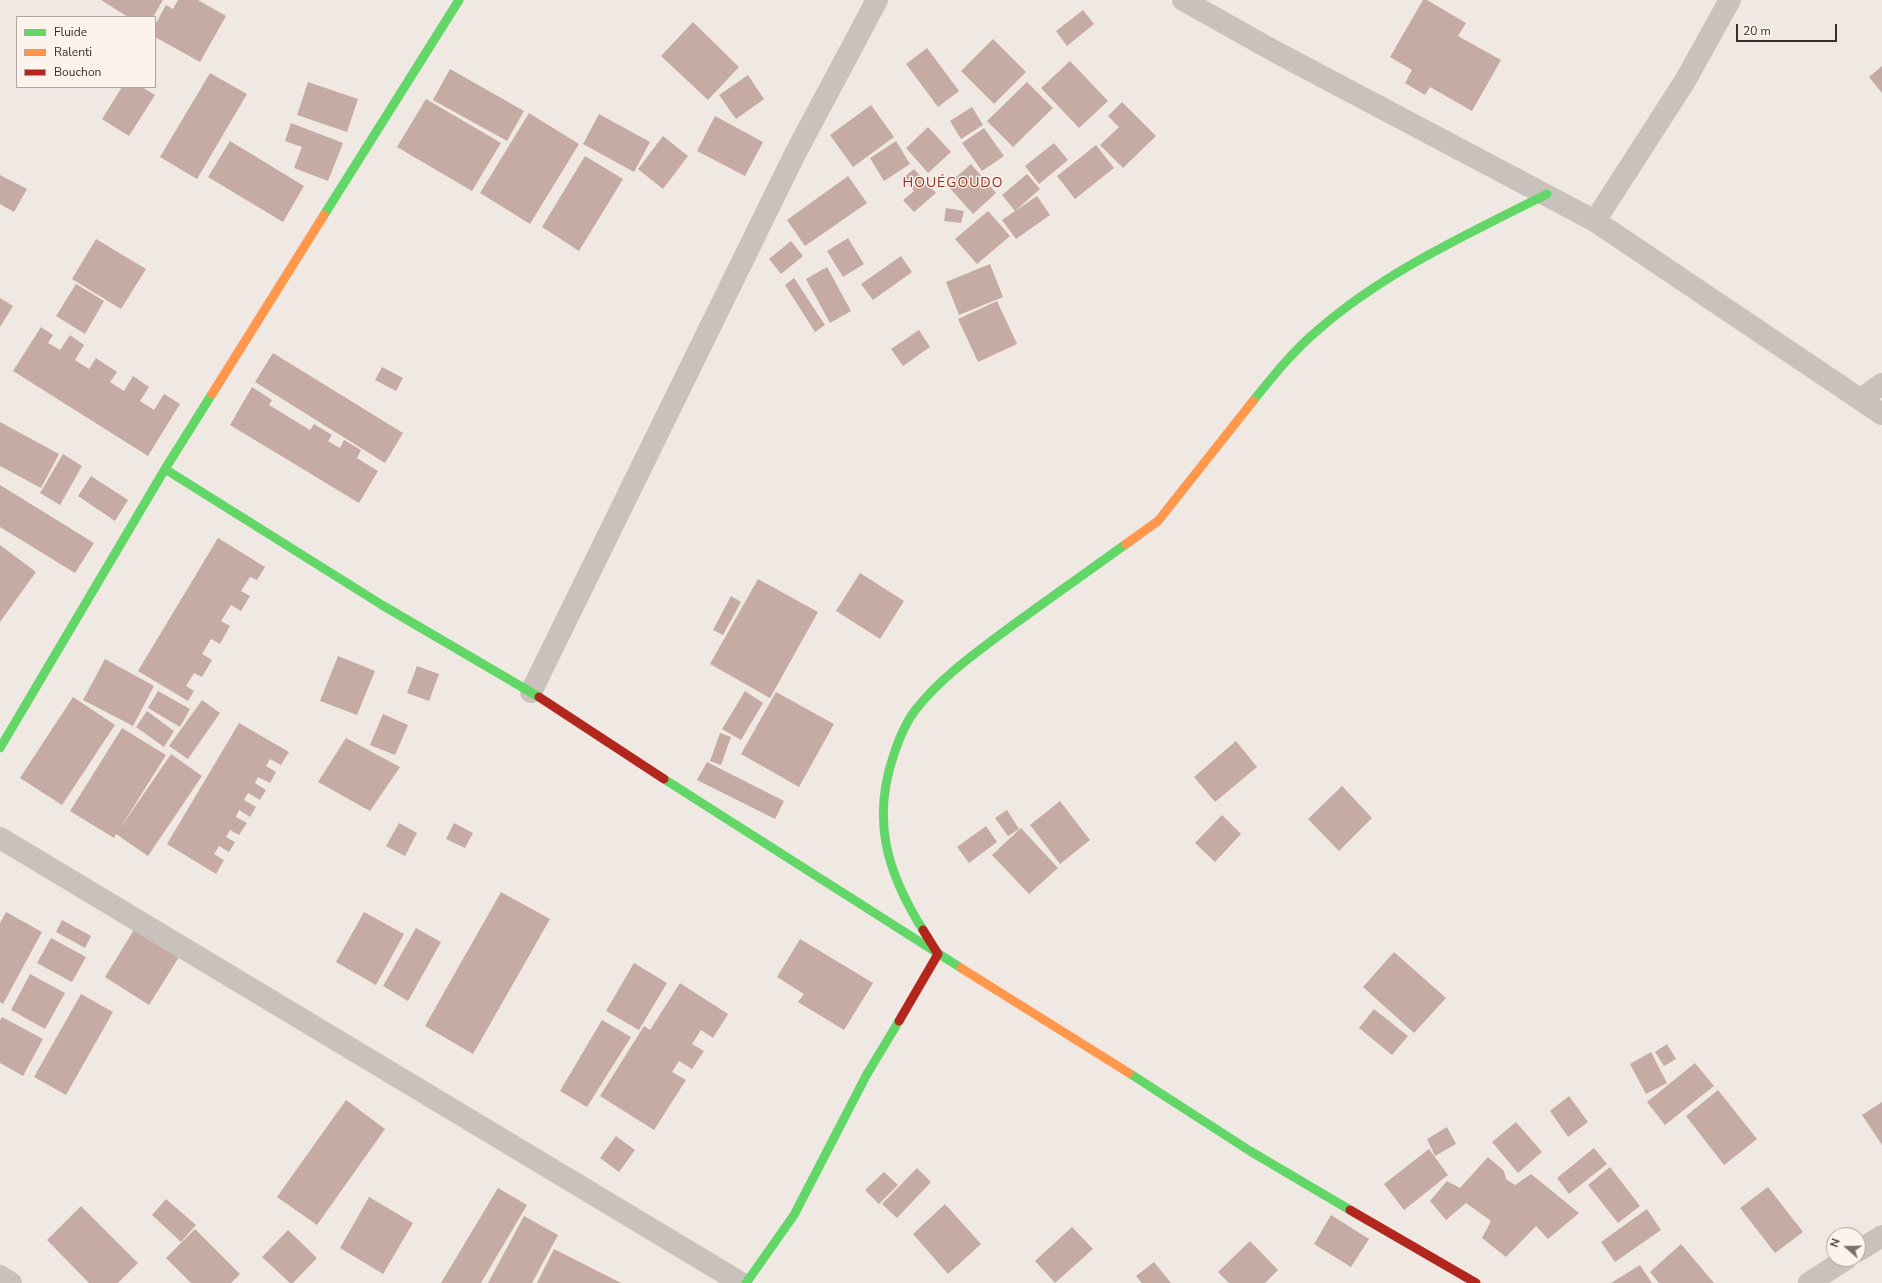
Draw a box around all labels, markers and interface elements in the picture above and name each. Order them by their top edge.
legend [16,16,156,88]
scale bar [1738,16,1839,42]
text: 20 m [1743,23,1771,39]
text: Fluide [54,24,87,40]
text: Ralenti [54,44,92,60]
text: Bouchon [54,64,101,80]
district label: HOUÉGOUDO [903,176,1003,192]
north arrow [1826,1227,1866,1267]
text: N [1827,1237,1844,1250]

